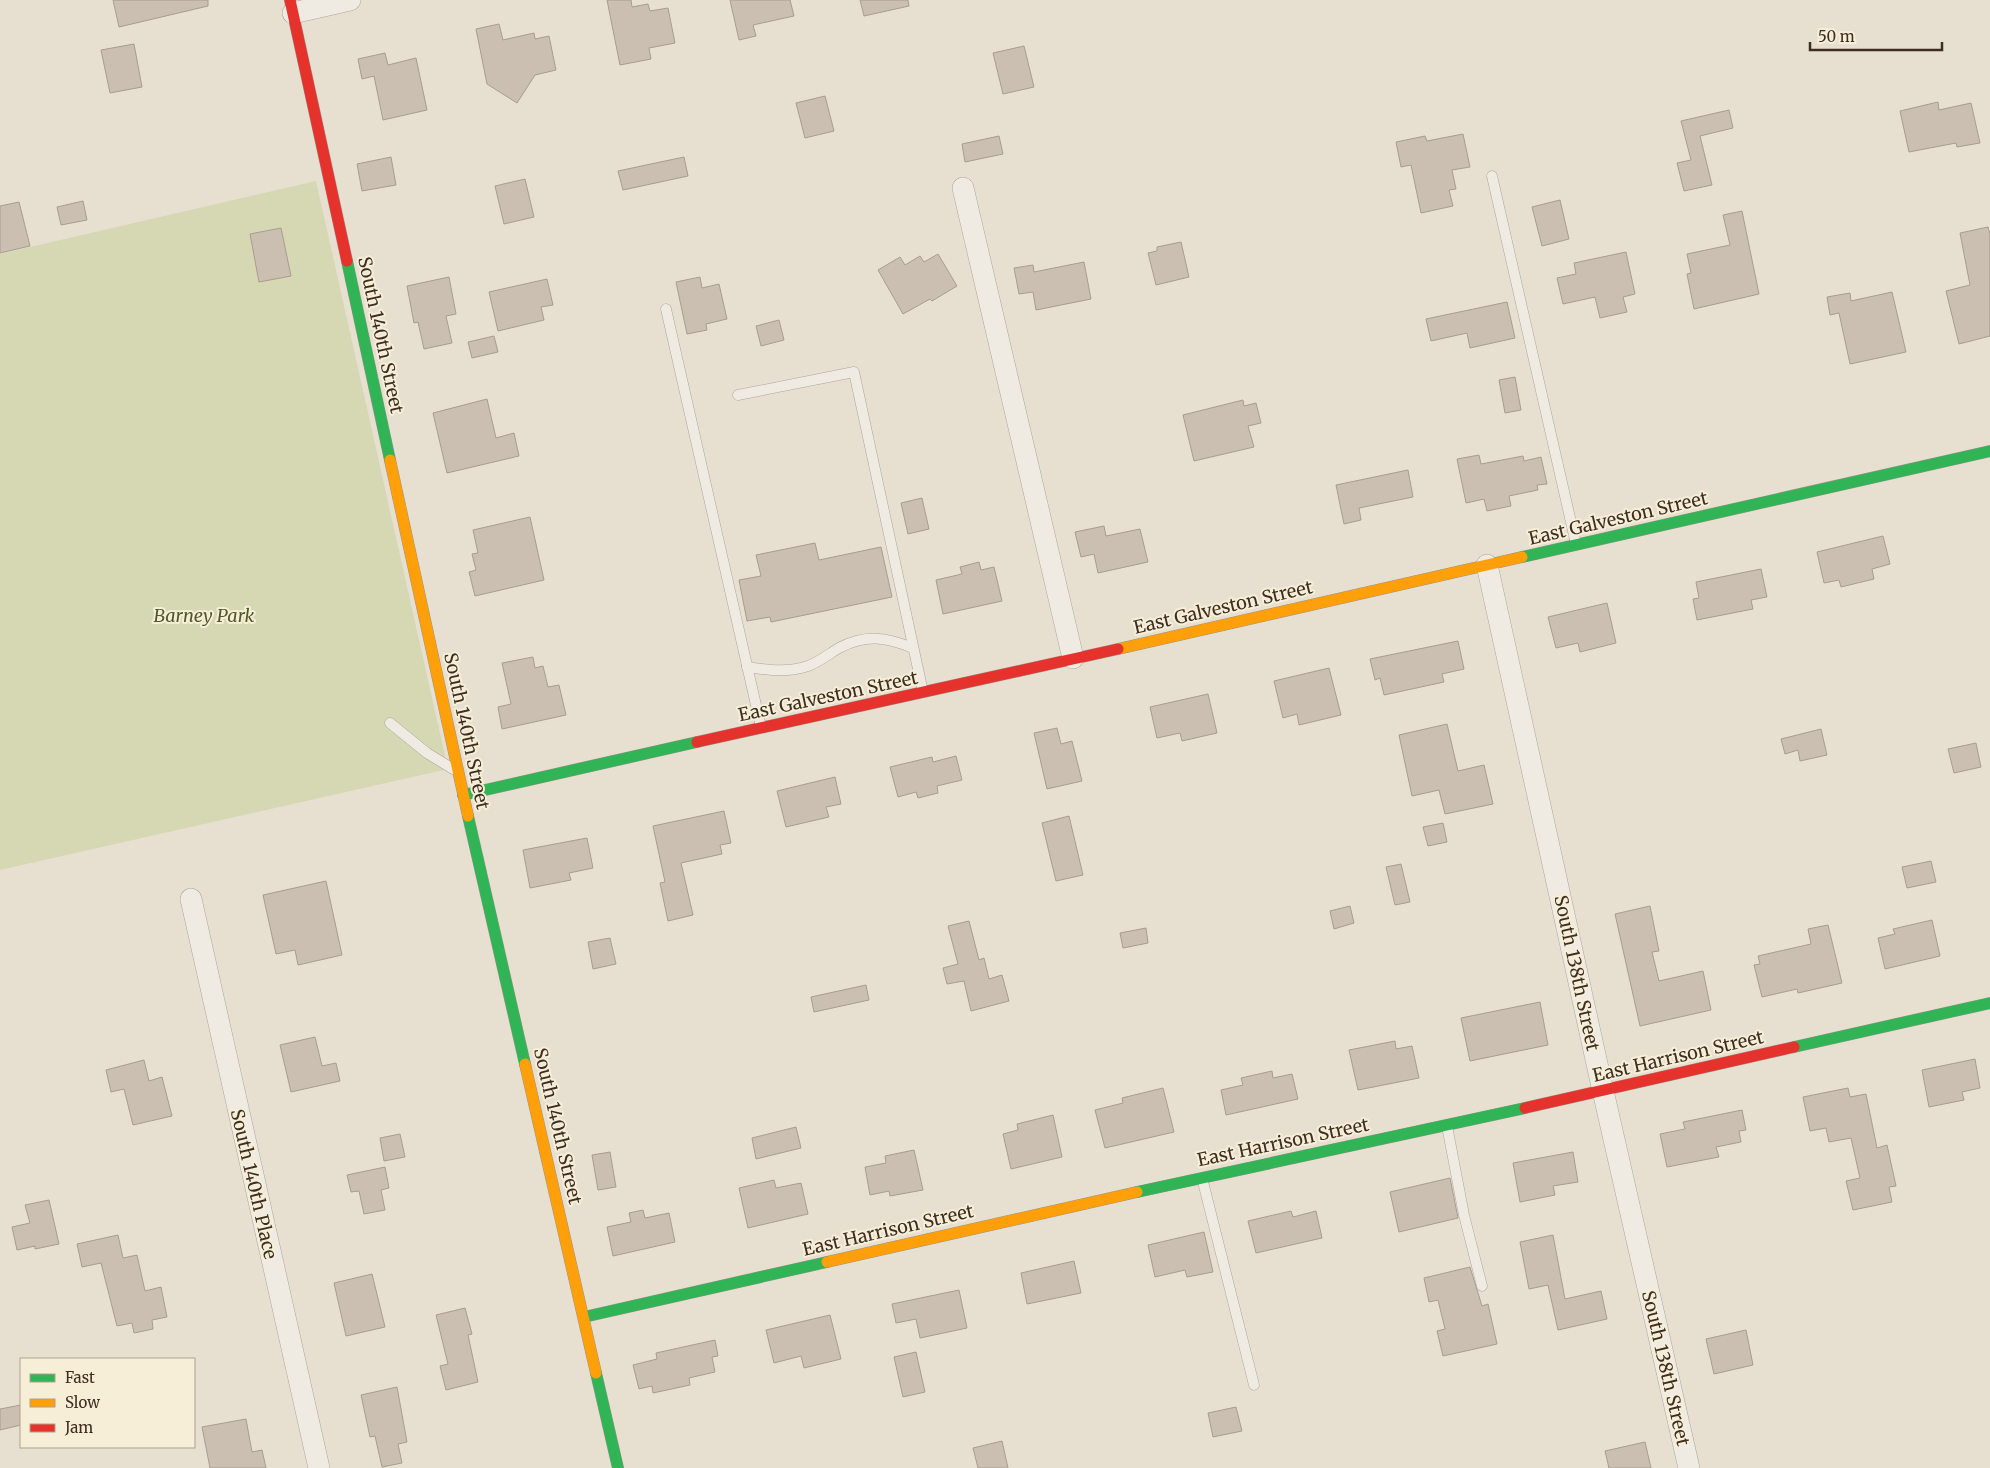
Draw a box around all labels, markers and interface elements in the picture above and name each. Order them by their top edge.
scale bar [1810,20,1942,52]
text: 50 m [1818,27,1855,46]
street label: South 140th Street [353,254,409,416]
street label: East Galveston Street [1526,486,1710,550]
street label: East Galveston Street [1131,575,1315,639]
park label: Barney Park [154,604,255,627]
street label: South 140th Street [439,650,495,812]
street label: East Galveston Street [736,666,920,726]
street label: South 138th Street [1549,893,1605,1053]
street label: East Harrison Street [1590,1025,1766,1087]
street label: South 140th Street [529,1046,587,1206]
street label: South 140th Place [226,1107,282,1261]
street label: East Harrison Street [1195,1113,1371,1171]
street label: East Harrison Street [800,1199,976,1261]
street label: South 138th Street [1637,1288,1695,1448]
legend [20,1358,195,1448]
text: Fast [65,1368,95,1387]
text: Slow [65,1393,100,1412]
text: Jam [64,1418,93,1437]

